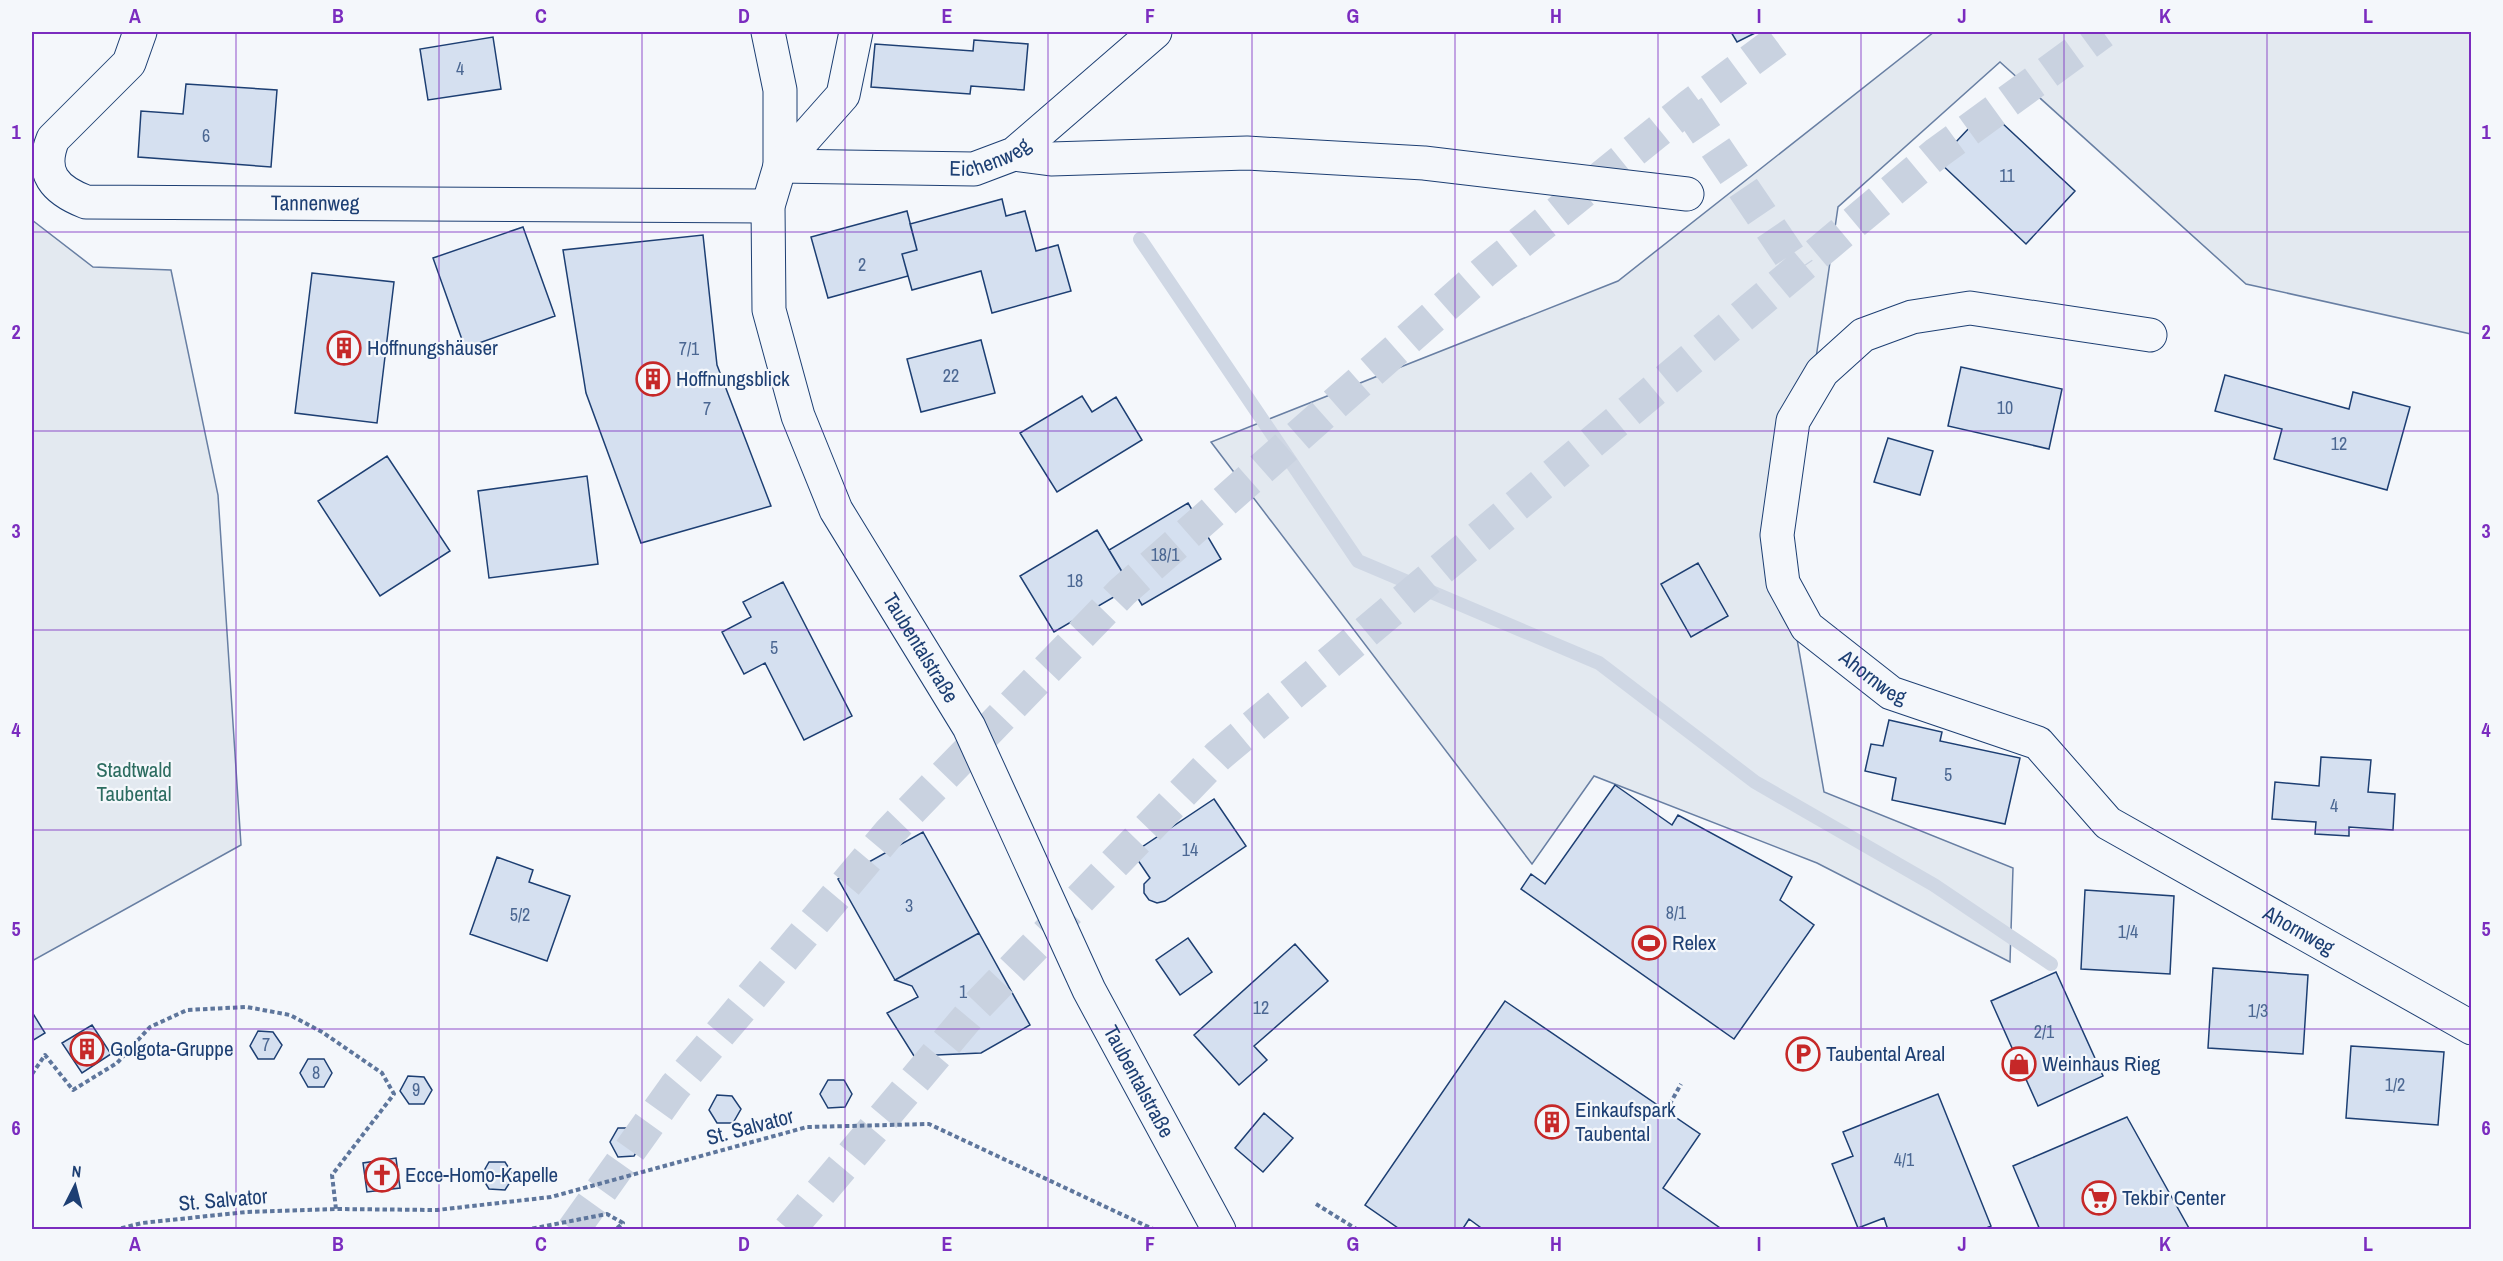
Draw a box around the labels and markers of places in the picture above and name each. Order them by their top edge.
building icon: Hoffnungshäuser [326,330,362,366]
place label: Hoffnungshäuser [367,333,498,362]
building icon: Hoffnungsblick [635,361,671,397]
place label: Hoffnungsblick [676,364,790,393]
sports icon: Relex [1631,925,1667,961]
place label: Relex [1672,928,1716,957]
building icon: Golgota-Gruppe [69,1031,105,1067]
place label: Golgota-Gruppe [110,1034,233,1063]
parking icon: Taubental Areal [1785,1036,1821,1072]
place label: Taubental Areal [1826,1039,1945,1068]
shop icon: Weinhaus Rieg [2001,1046,2037,1082]
place label: Weinhaus Rieg [2042,1049,2161,1078]
place label: Einkaufspark Taubental [1575,1095,1676,1148]
building icon: Einkaufspark Taubental [1534,1104,1570,1140]
church icon: Ecce-Homo-Kapelle [364,1157,400,1193]
place label: Ecce-Homo-Kapelle [405,1160,558,1189]
supermarket icon: Tekbir Center [2081,1180,2117,1216]
place label: Tekbir Center [2122,1183,2226,1212]

